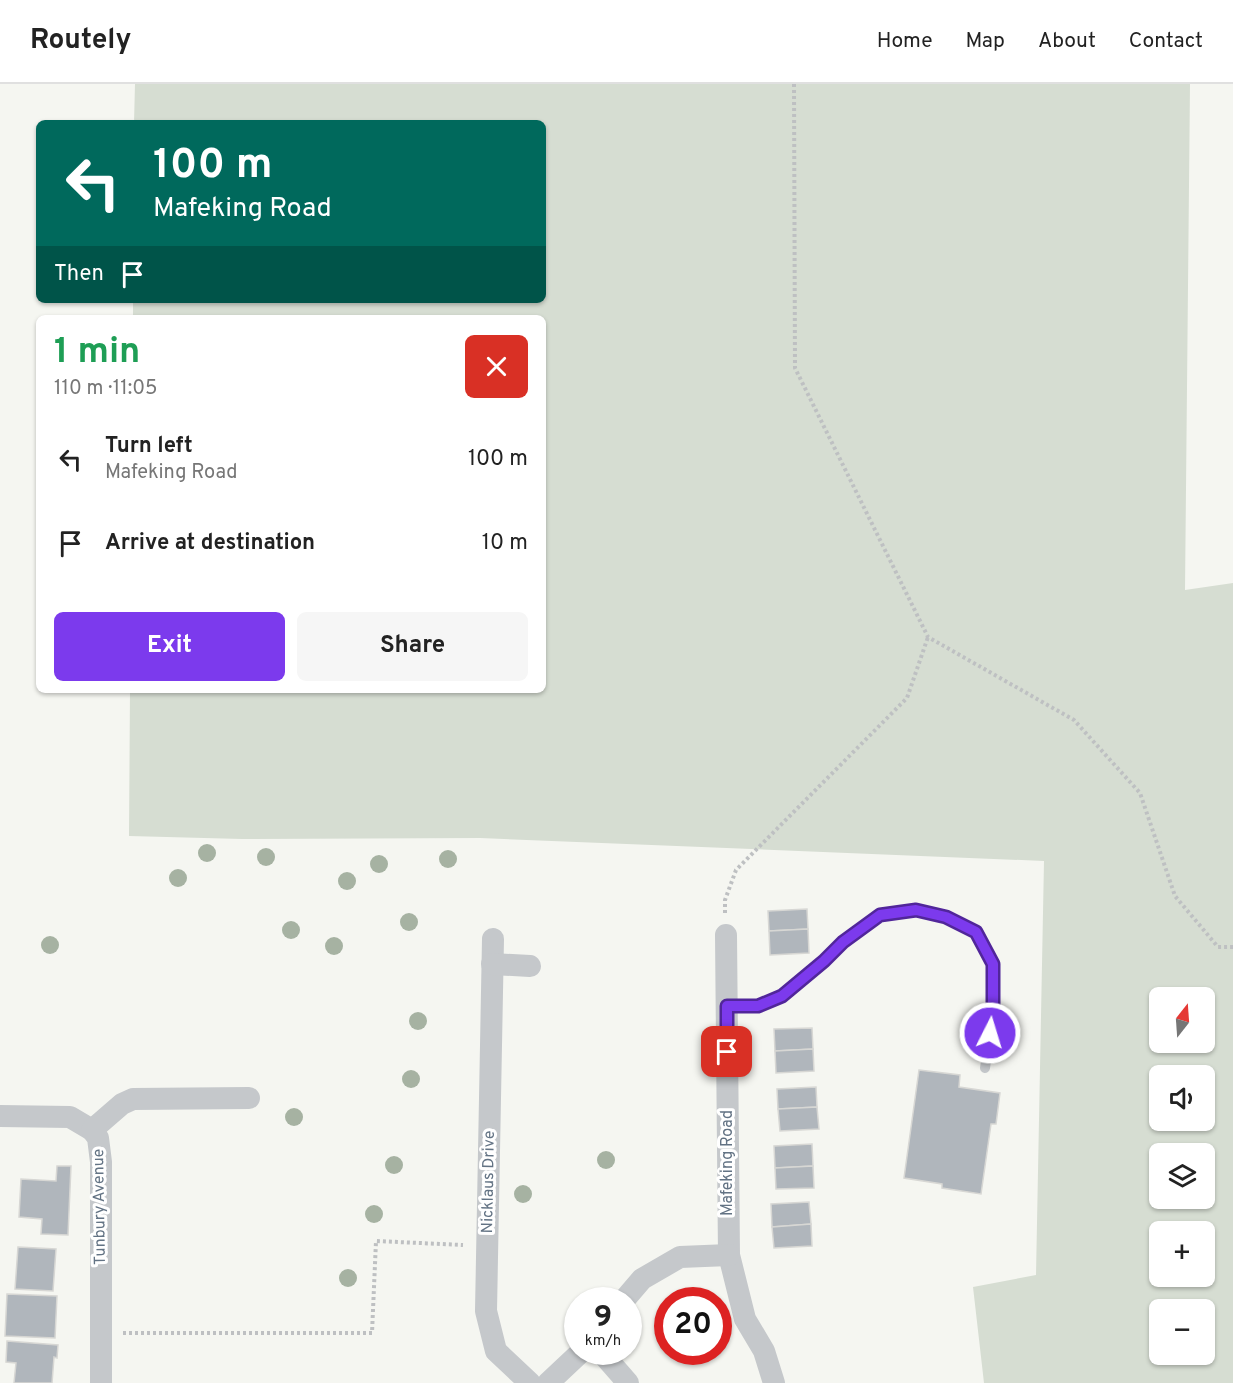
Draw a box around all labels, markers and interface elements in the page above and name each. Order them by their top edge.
text: Routely [30,23,131,59]
text: Home [877,28,933,55]
text: Map [966,28,1005,55]
text: About [1038,28,1096,55]
text: Contact [1129,28,1203,55]
text: 100 m [153,140,272,193]
icon: left [54,144,132,222]
text: Mafeking Road [153,192,332,226]
icon: arrive [116,258,149,291]
text: Then [54,261,104,288]
text: 1 min [54,330,140,376]
button: close [465,335,528,398]
text: 110 m · 11:05 [54,376,157,402]
text: Turn left [105,433,193,460]
icon: left [54,443,87,476]
text: 100 m [468,446,528,473]
text: Mafeking Road [105,460,237,486]
icon: arrive [54,527,87,560]
text: Arrive at destination [105,530,315,557]
text: 10 m [482,530,528,557]
button: Exit [54,612,285,681]
button: Share [297,612,528,681]
north arrow [1149,987,1215,1053]
map controls [1149,987,1215,1365]
position arrow [958,1001,1022,1065]
pin [701,1026,752,1077]
icon: arrive [710,1035,743,1068]
button: sound [1149,1065,1215,1131]
street label: Mafeking Road [718,1110,738,1216]
street label: Nicklaus Drive [478,1130,500,1234]
button: layers [1149,1143,1215,1209]
street label: Tunbury Avenue [89,1149,111,1265]
button: + [1149,1221,1215,1287]
speed limit sign: 20 [654,1287,732,1365]
button: − [1149,1299,1215,1365]
text: 9 [594,1300,612,1337]
text: km/h [585,1332,621,1351]

